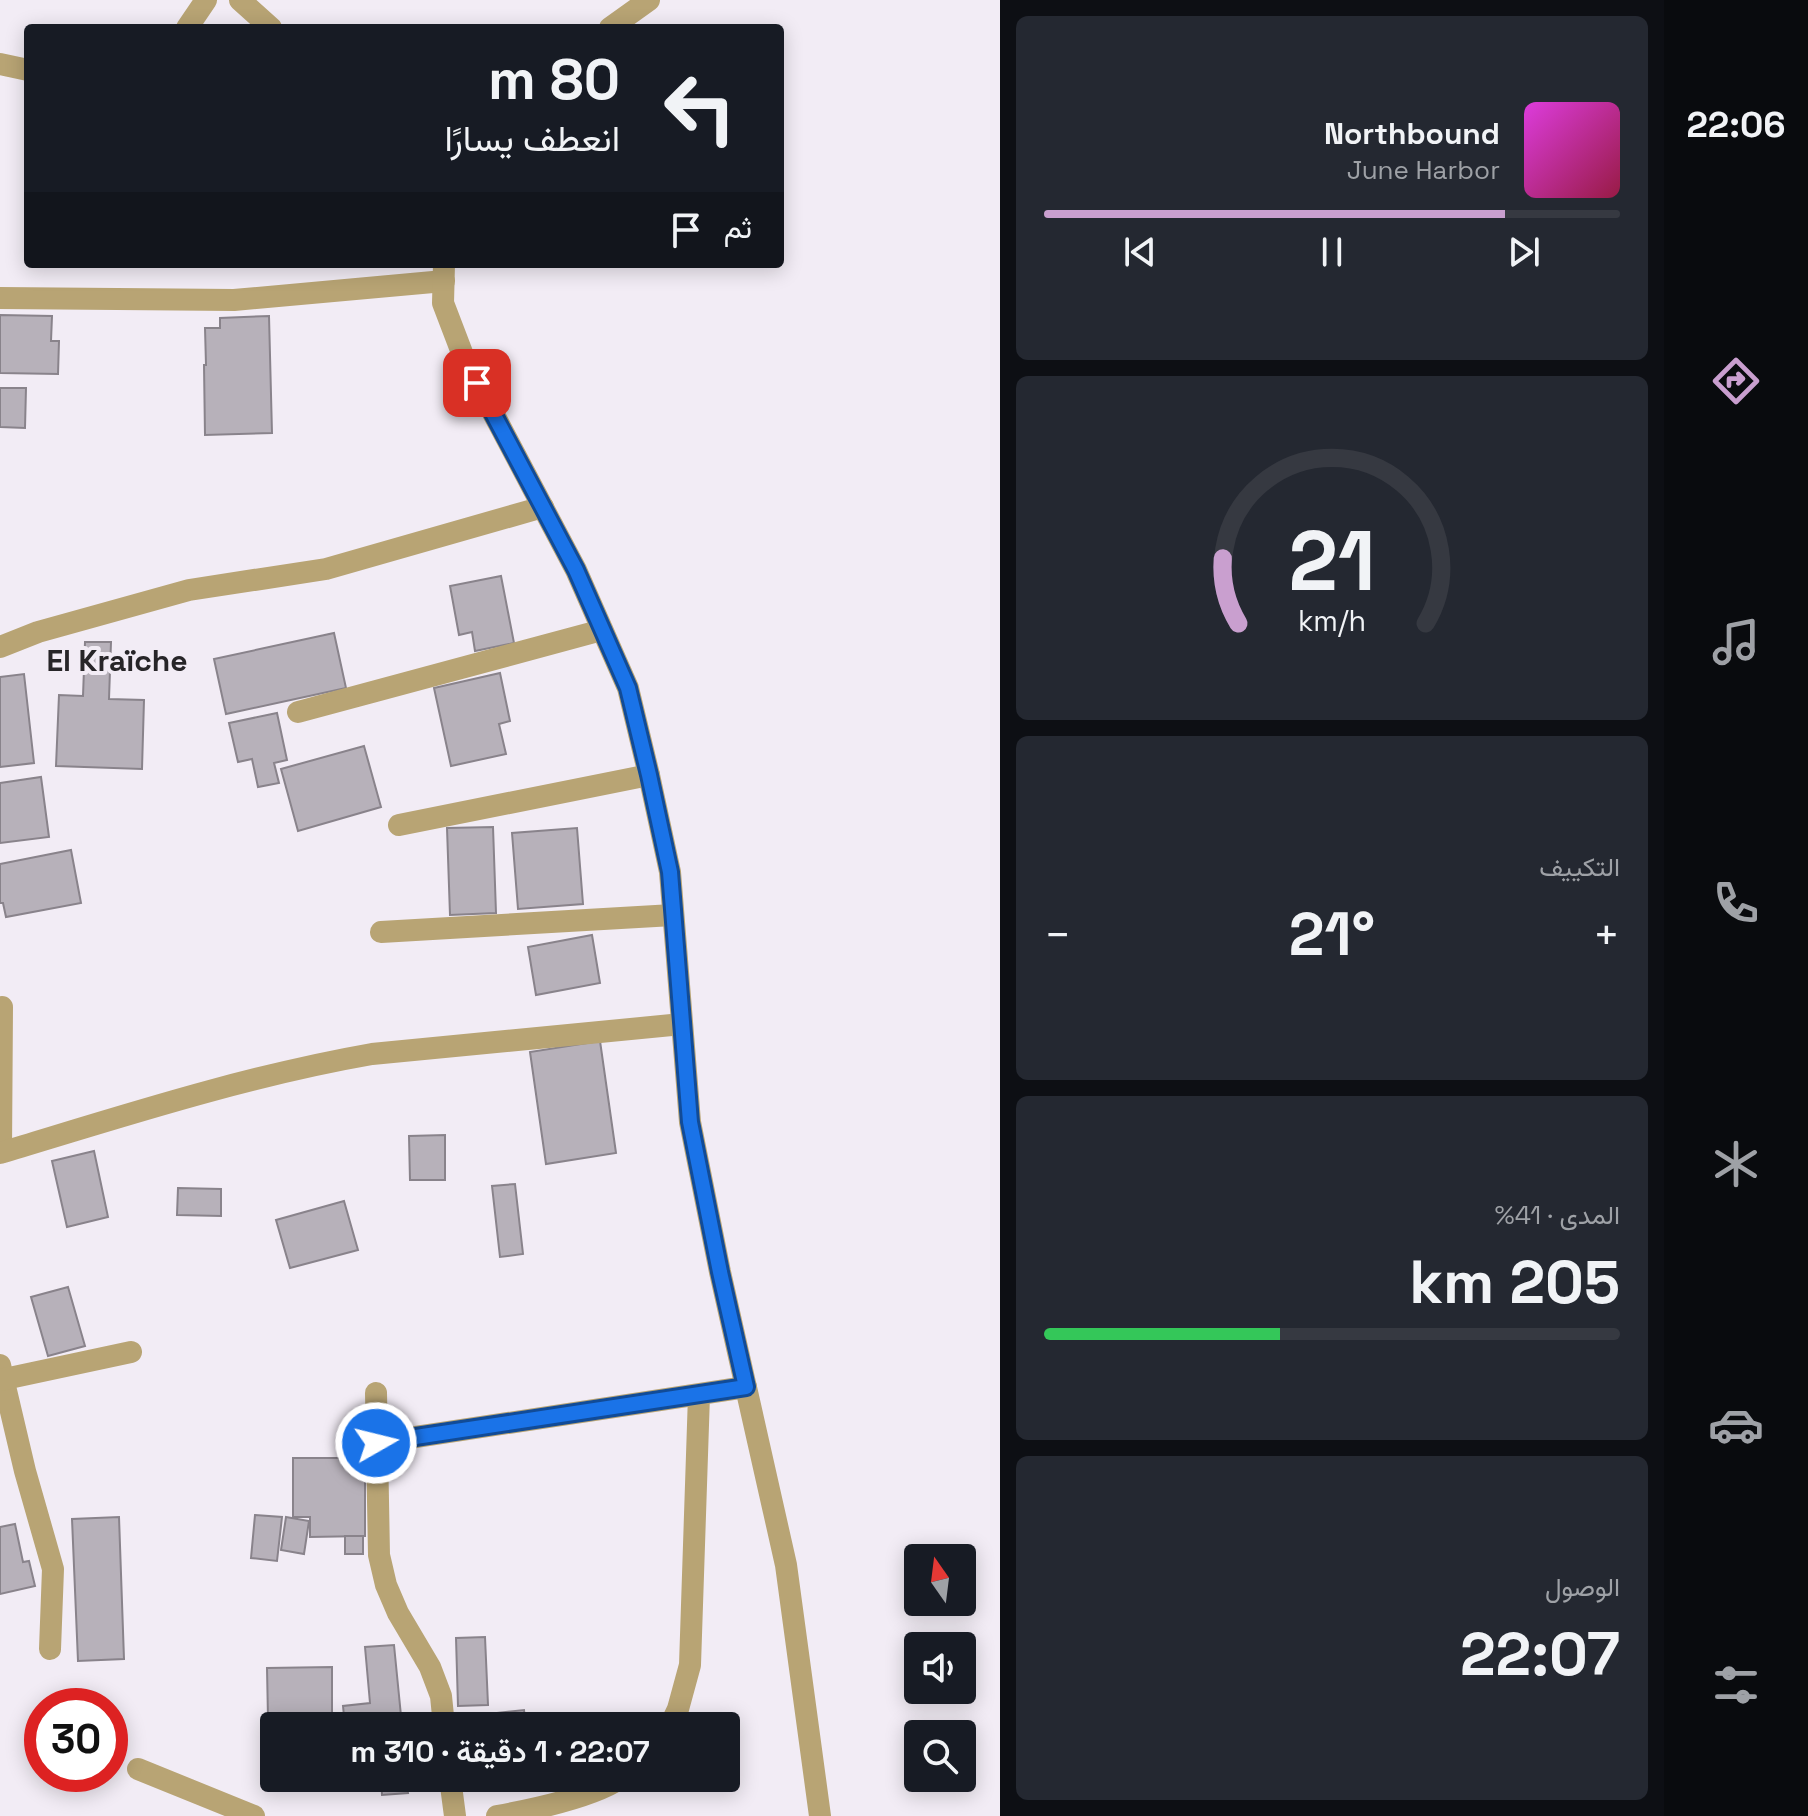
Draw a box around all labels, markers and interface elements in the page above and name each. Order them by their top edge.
text: 80 m [488,44,620,115]
icon: left [648,56,752,160]
text: 22:06 [1686,102,1786,148]
text: Northbound [1324,114,1500,153]
text: انعطف يسارًا [445,116,620,162]
text: June Harbor [1347,153,1500,187]
icon: arrive [664,208,708,252]
text: ثم [724,208,752,247]
icon: previous [1118,230,1162,274]
icon: pause [1310,230,1354,274]
icon: next [1502,230,1546,274]
pin [443,349,511,417]
icon: directions [1708,353,1764,409]
icon: arrive [455,361,499,405]
text: 21 [1288,508,1376,614]
text: km/h [1298,603,1366,639]
icon: music [1708,614,1764,670]
district label: El Kraïche [46,641,188,680]
text: التكييف [1539,850,1620,884]
icon: phone [1708,875,1764,931]
text: 21° [1289,896,1375,973]
text: − [1044,907,1071,963]
text: + [1593,907,1620,963]
icon: climate [1708,1136,1764,1192]
text: المدى · 41% [1495,1198,1620,1232]
text: 205 km [1409,1244,1620,1321]
icon: car [1708,1397,1764,1453]
position arrow [334,1401,418,1485]
north arrow [904,1544,976,1616]
map controls [904,1544,976,1792]
text: الوصول [1545,1570,1620,1604]
text: 22:07 [1460,1616,1620,1693]
button: sound [904,1632,976,1704]
icon: filters [1708,1657,1764,1713]
speed limit sign: 30 [24,1688,128,1792]
button: search [904,1720,976,1792]
text: 22:07 · 1 دقيقة · 310 m [350,1732,650,1771]

